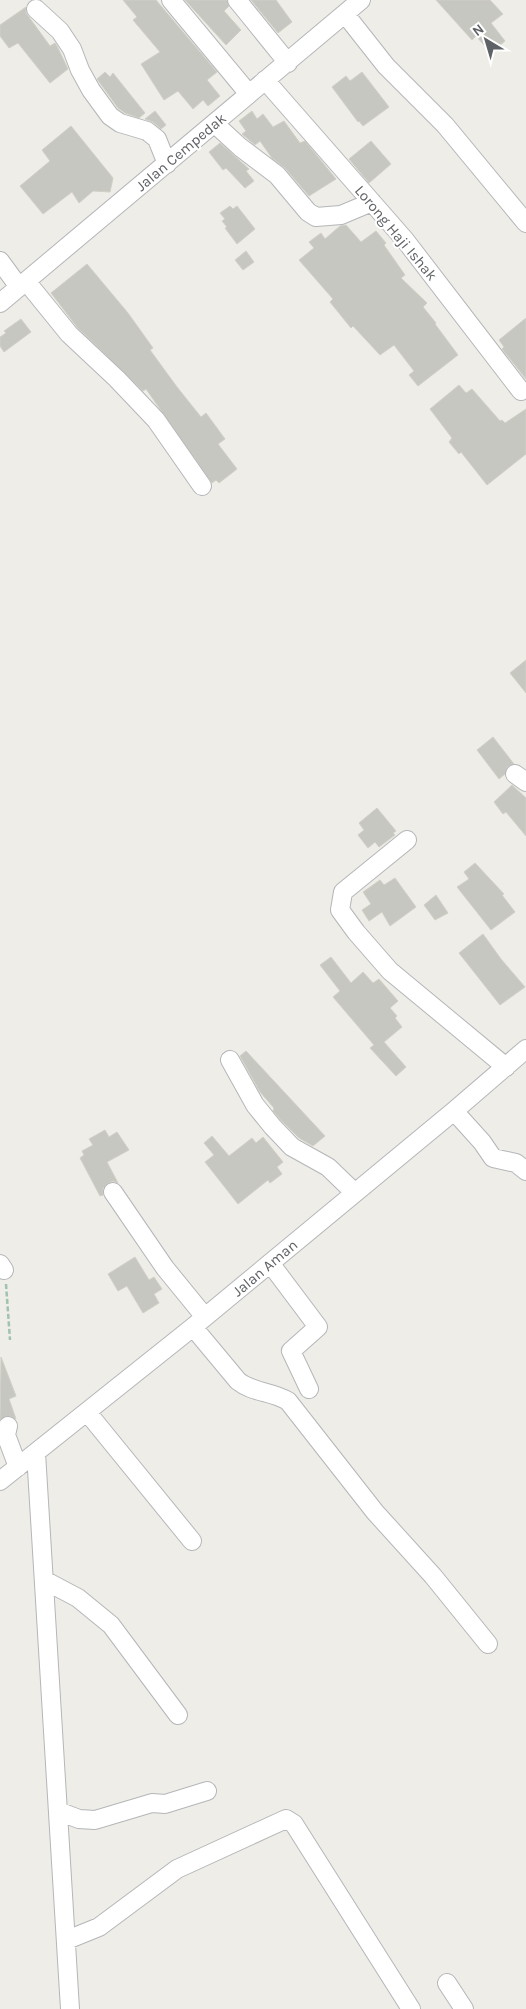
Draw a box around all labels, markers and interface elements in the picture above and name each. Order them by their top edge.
north arrow [461,15,511,65]
text: N [469,20,487,40]
street label: Jalan Cempedak [132,109,230,195]
street label: Lorong Haji Ishak [351,182,441,284]
street label: Jalan Aman [229,1236,301,1300]

